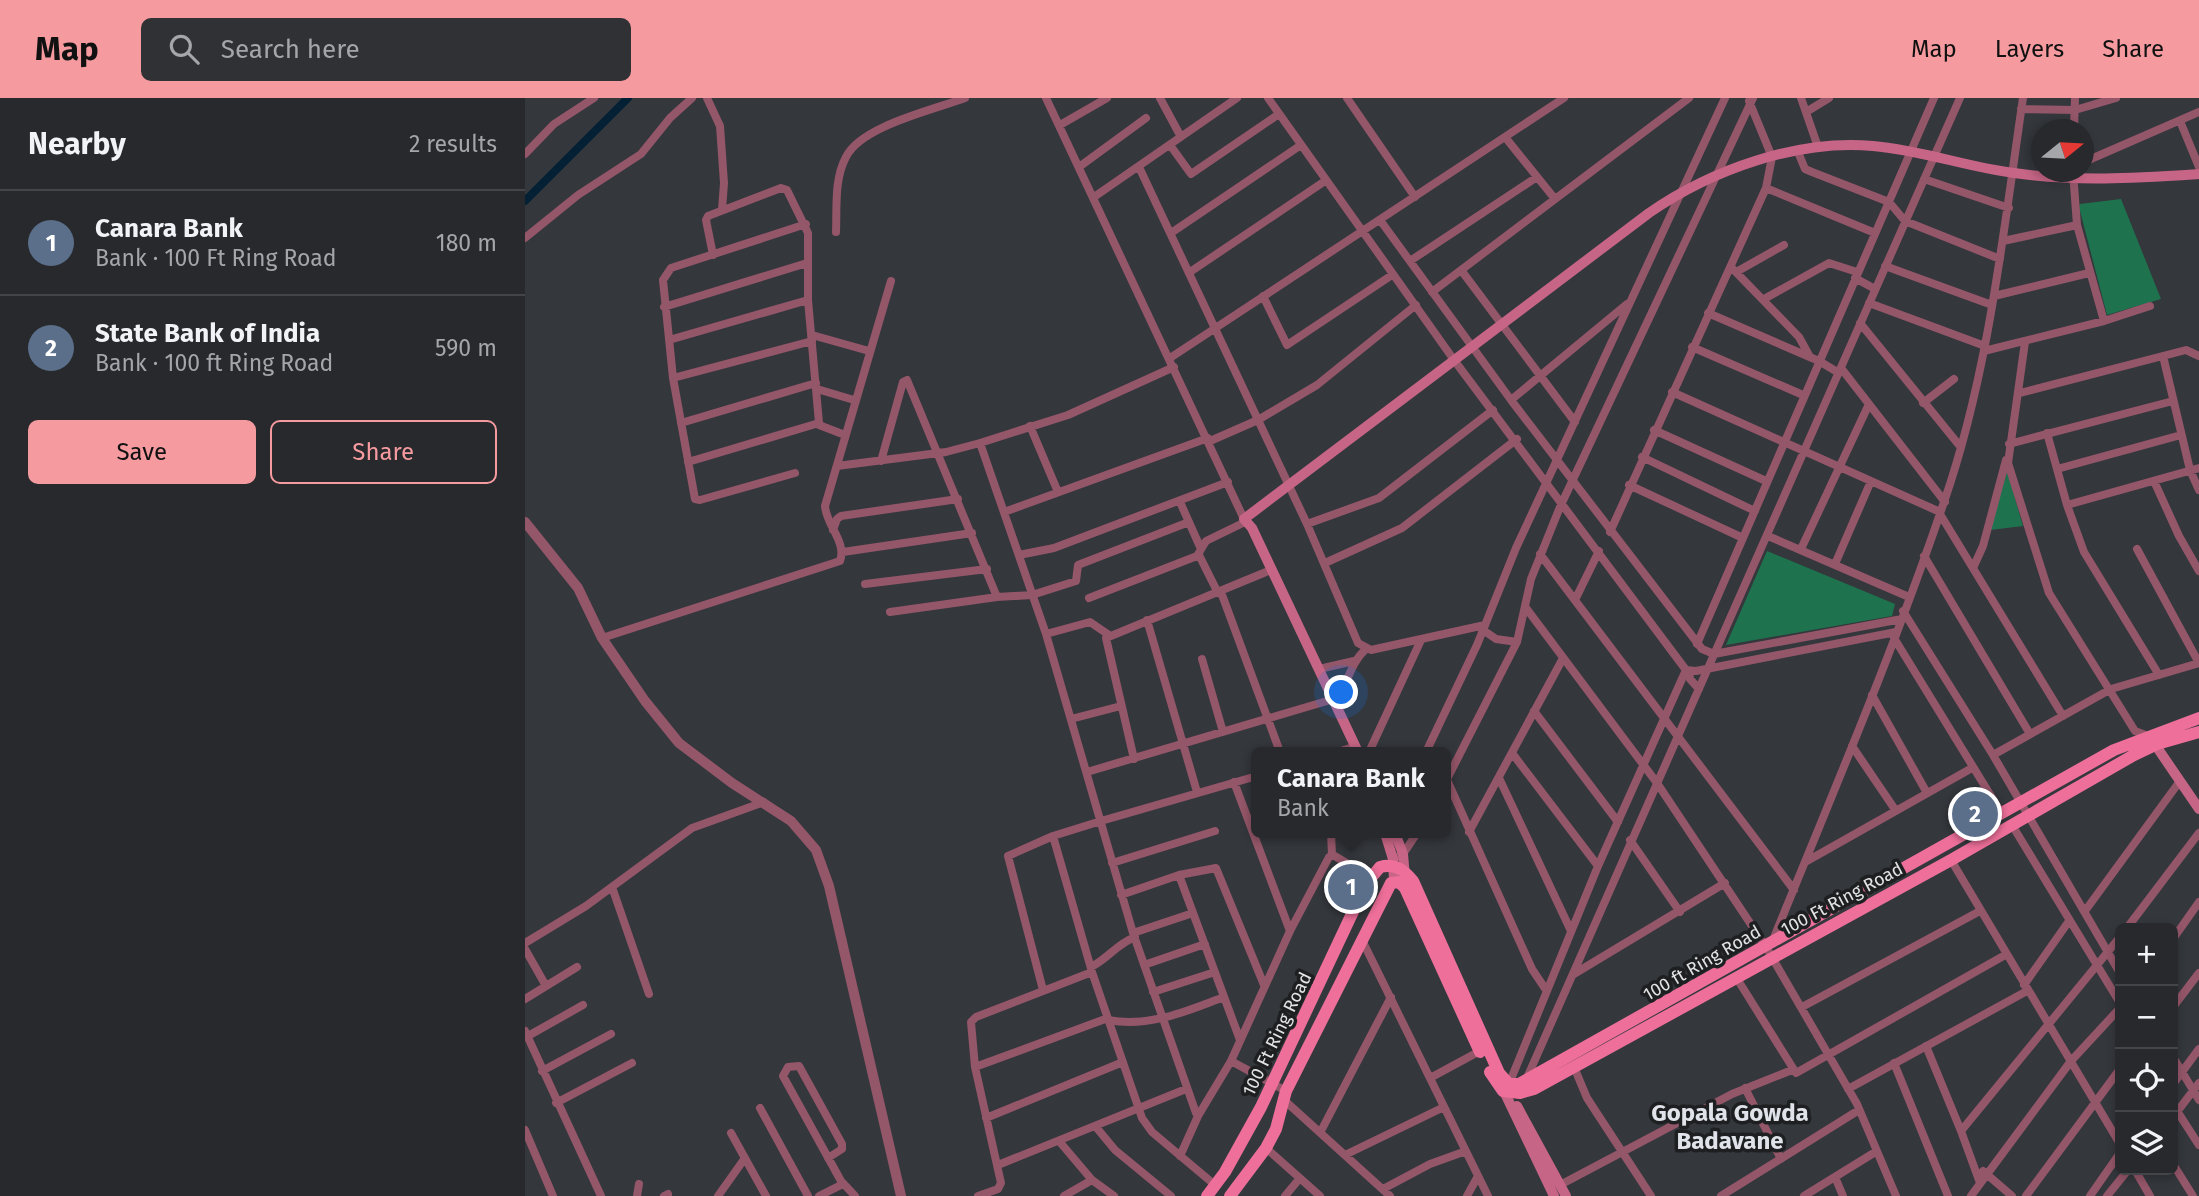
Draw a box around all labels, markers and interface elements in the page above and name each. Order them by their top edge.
search box [141,18,631,81]
text: Map [35,29,99,69]
icon: search [165,30,203,68]
text: Search here [221,34,360,65]
text: Map [1911,35,1957,63]
text: Layers [1995,35,2064,63]
text: Share [2102,35,2164,63]
north arrow [2031,119,2094,182]
text: Nearby [28,126,126,162]
text: 2 results [409,130,497,158]
text: Canara Bank [95,213,243,244]
text: 1 [46,229,56,257]
text: 180 m [436,229,497,257]
text: Bank · 100 Ft Ring Road [95,244,337,272]
text: State Bank of India [95,318,320,349]
text: 2 [45,334,57,362]
text: 590 m [435,334,497,362]
text: Bank · 100 ft Ring Road [95,349,333,377]
button: Save [28,420,256,484]
button: Share [270,420,497,484]
your location [1324,675,1358,709]
popup [1251,747,1451,838]
text: Canara Bank [1277,763,1425,794]
pin: 2 [1952,788,1998,840]
text: Bank [1277,794,1329,822]
street label: 100 Ft Ring Road [1777,858,1907,940]
pin: 1 [1328,861,1374,913]
street label: 100 ft Ring Road [1639,920,1765,1006]
map controls [2115,923,2178,1175]
button: + [2115,923,2178,986]
street label: 100 Ft Ring Road [1238,969,1316,1099]
button: − [2115,986,2178,1049]
button: locate [2115,1049,2178,1112]
district label: Gopala Gowda Badavane [1651,1099,1809,1155]
button: layers [2115,1112,2178,1175]

